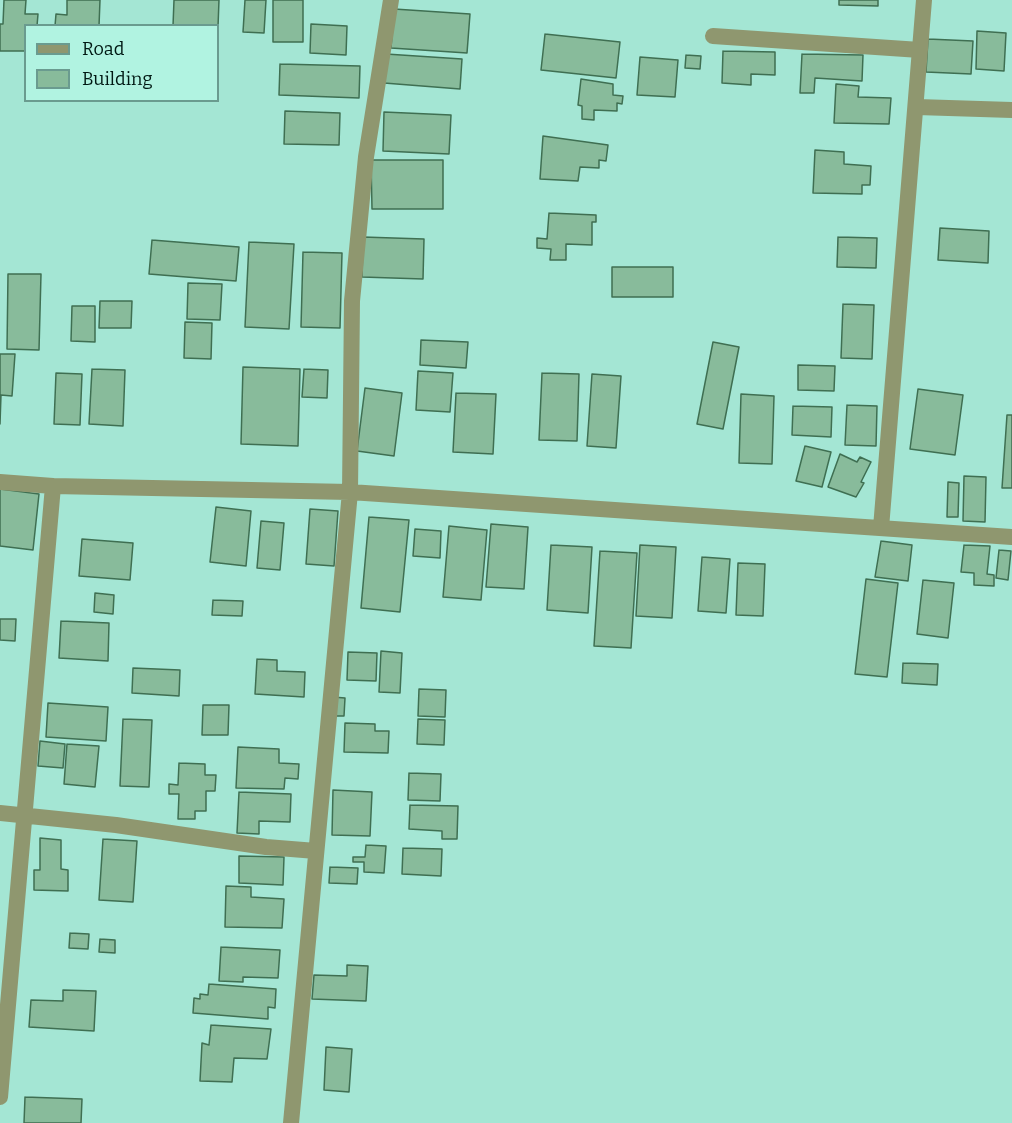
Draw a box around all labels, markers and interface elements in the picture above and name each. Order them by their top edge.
legend [24,24,219,102]
text: Road [82,38,124,60]
text: Building [82,68,153,90]

